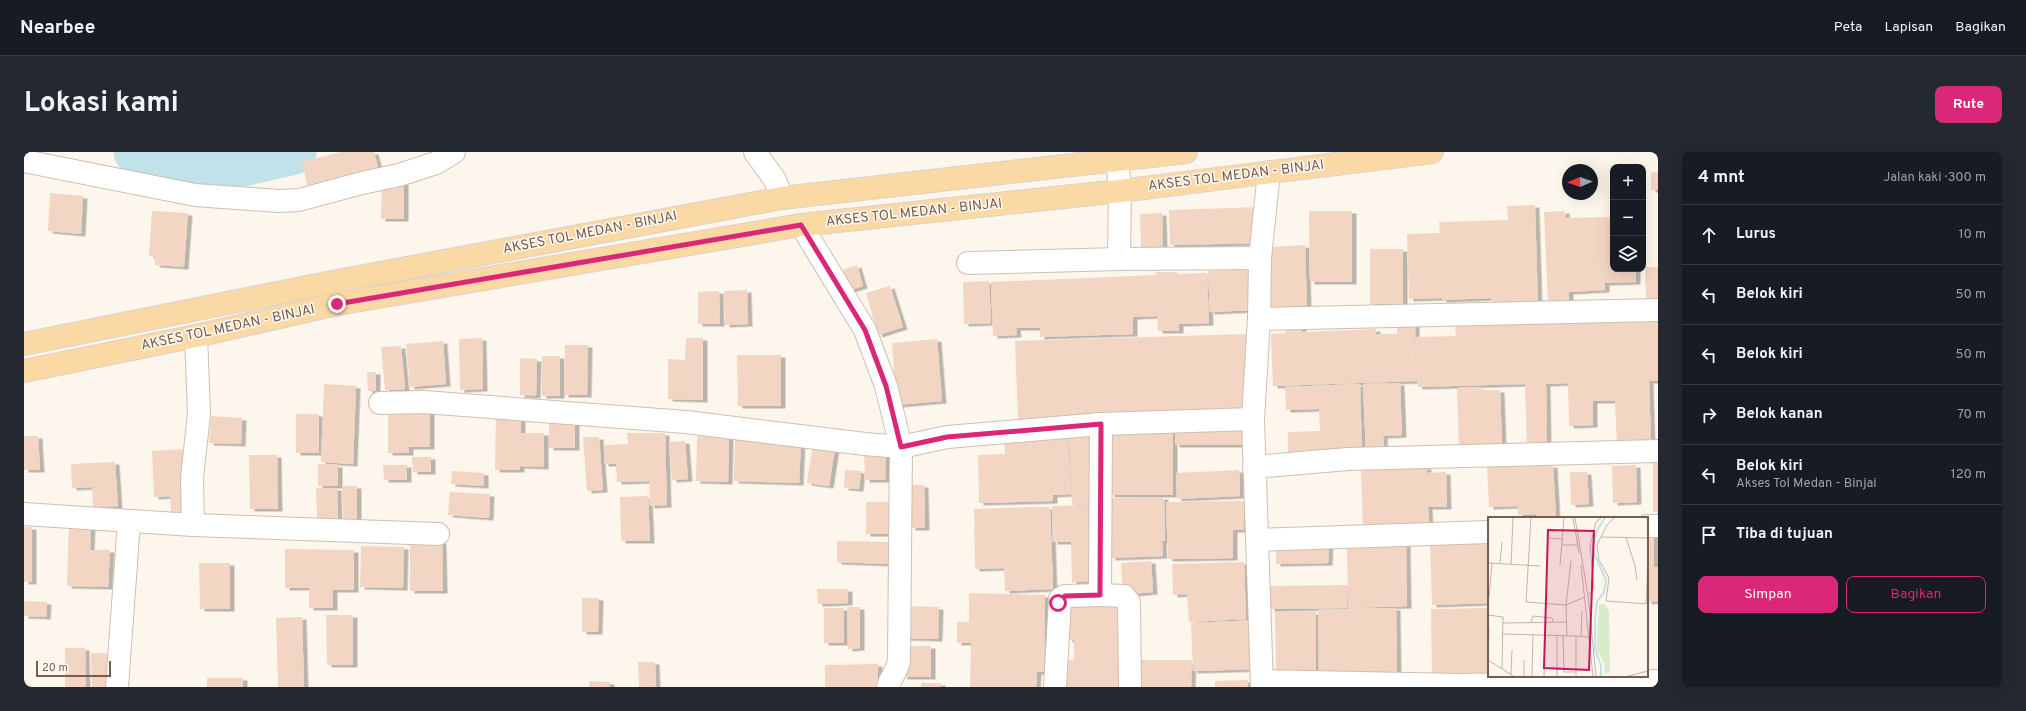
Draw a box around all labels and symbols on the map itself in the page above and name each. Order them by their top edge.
street label: AKSES TOL MEDAN - BINJAI [1147,157,1325,195]
north arrow [1562,164,1598,200]
street label: AKSES TOL MEDAN - BINJAI [825,195,1003,231]
street label: AKSES TOL MEDAN - BINJAI [501,208,679,258]
route end [328,295,346,313]
street label: AKSES TOL MEDAN - BINJAI [140,301,316,355]
inset map [1488,517,1648,677]
route start [1049,594,1067,612]
scale bar [36,659,111,678]

